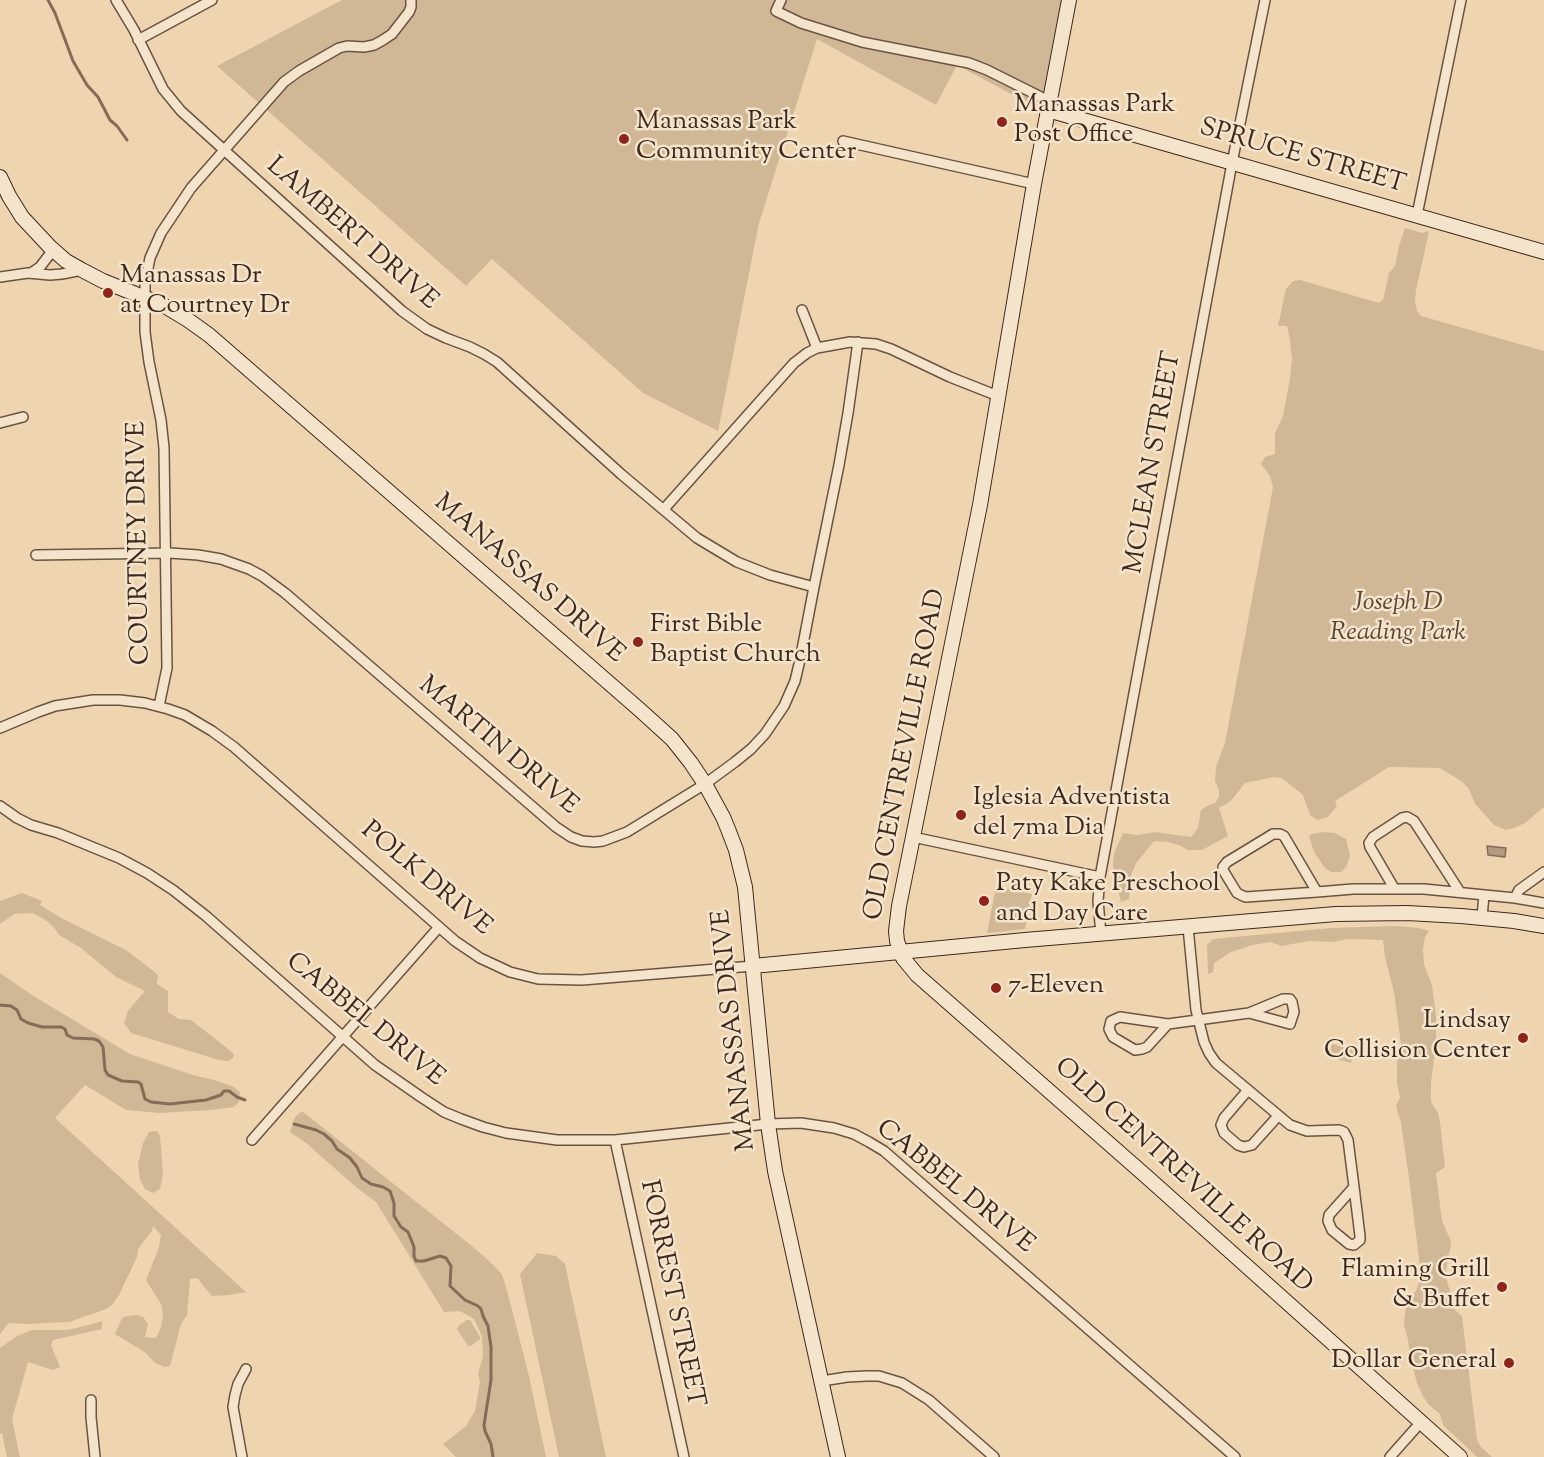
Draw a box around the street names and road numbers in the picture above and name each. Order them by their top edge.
street label: SPRUCE STREET [1195,114,1409,202]
street label: LAMBERT DRIVE [259,152,443,318]
street label: MCLEAN STREET [1120,349,1190,577]
street label: COURTNEY DRIVE [123,421,159,665]
street label: MANASSAS DRIVE [426,489,630,671]
street label: OLD CENTREVILLE ROAD [860,587,954,923]
street label: MARTIN DRIVE [411,671,583,823]
street label: POLK DRIVE [353,816,497,944]
street label: MANASSAS DRIVE [708,908,764,1152]
street label: CABBEL DRIVE [278,947,450,1095]
street label: OLD CENTREVILLE ROAD [1046,1053,1318,1301]
street label: CABBEL DRIVE [868,1114,1040,1262]
street label: FORREST STREET [631,1178,709,1410]

